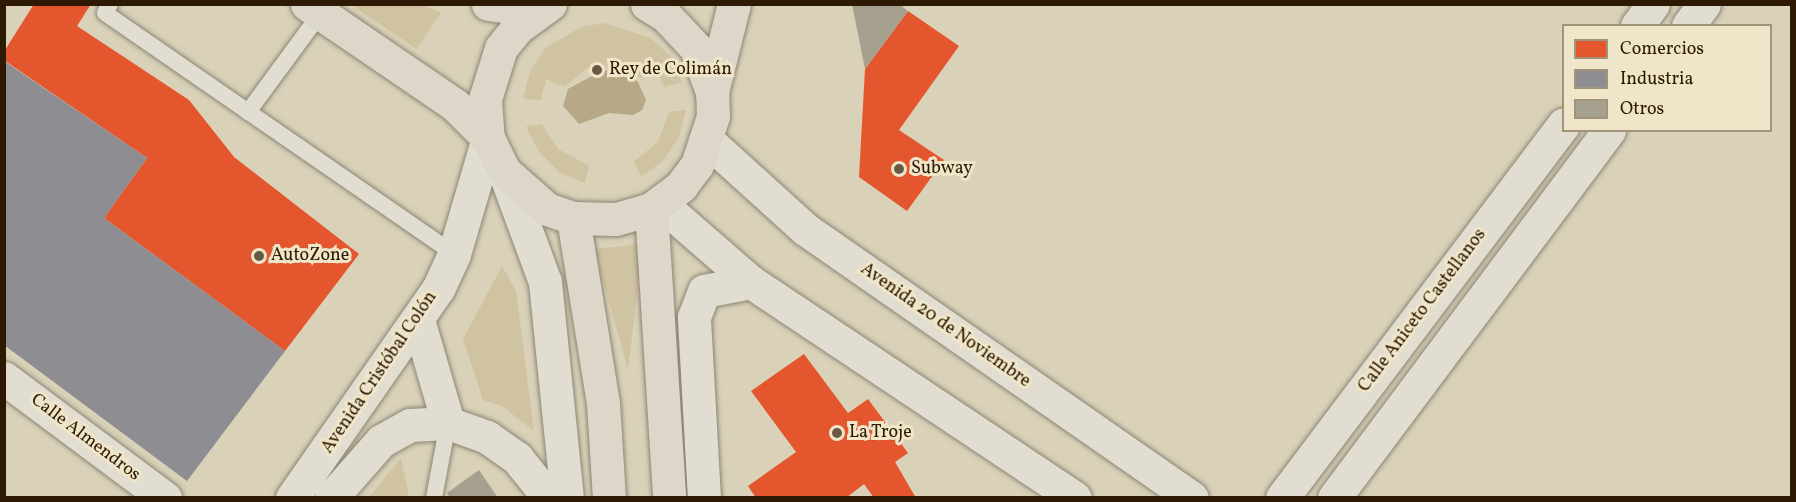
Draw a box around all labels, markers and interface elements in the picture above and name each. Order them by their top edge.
legend [1562,24,1772,132]
text: Comercios [1620,37,1704,62]
place label: Rey de Colimán [609,59,733,81]
marker: Rey de Colimán [590,63,604,77]
text: Industria [1620,67,1693,92]
text: Otros [1620,97,1664,122]
place label: Subway [911,158,973,180]
marker: Subway [892,162,906,176]
street label: Calle Aniceto Castellanos [1354,225,1492,397]
place label: AutoZone [271,245,349,267]
marker: AutoZone [252,249,266,263]
street label: Avenida 20 de Noviembre [856,259,1034,393]
street label: Avenida Cristóbal Colón [318,288,442,458]
street label: Calle Almendros [26,390,144,486]
place label: La Troje [849,422,912,444]
marker: La Troje [830,426,844,440]

